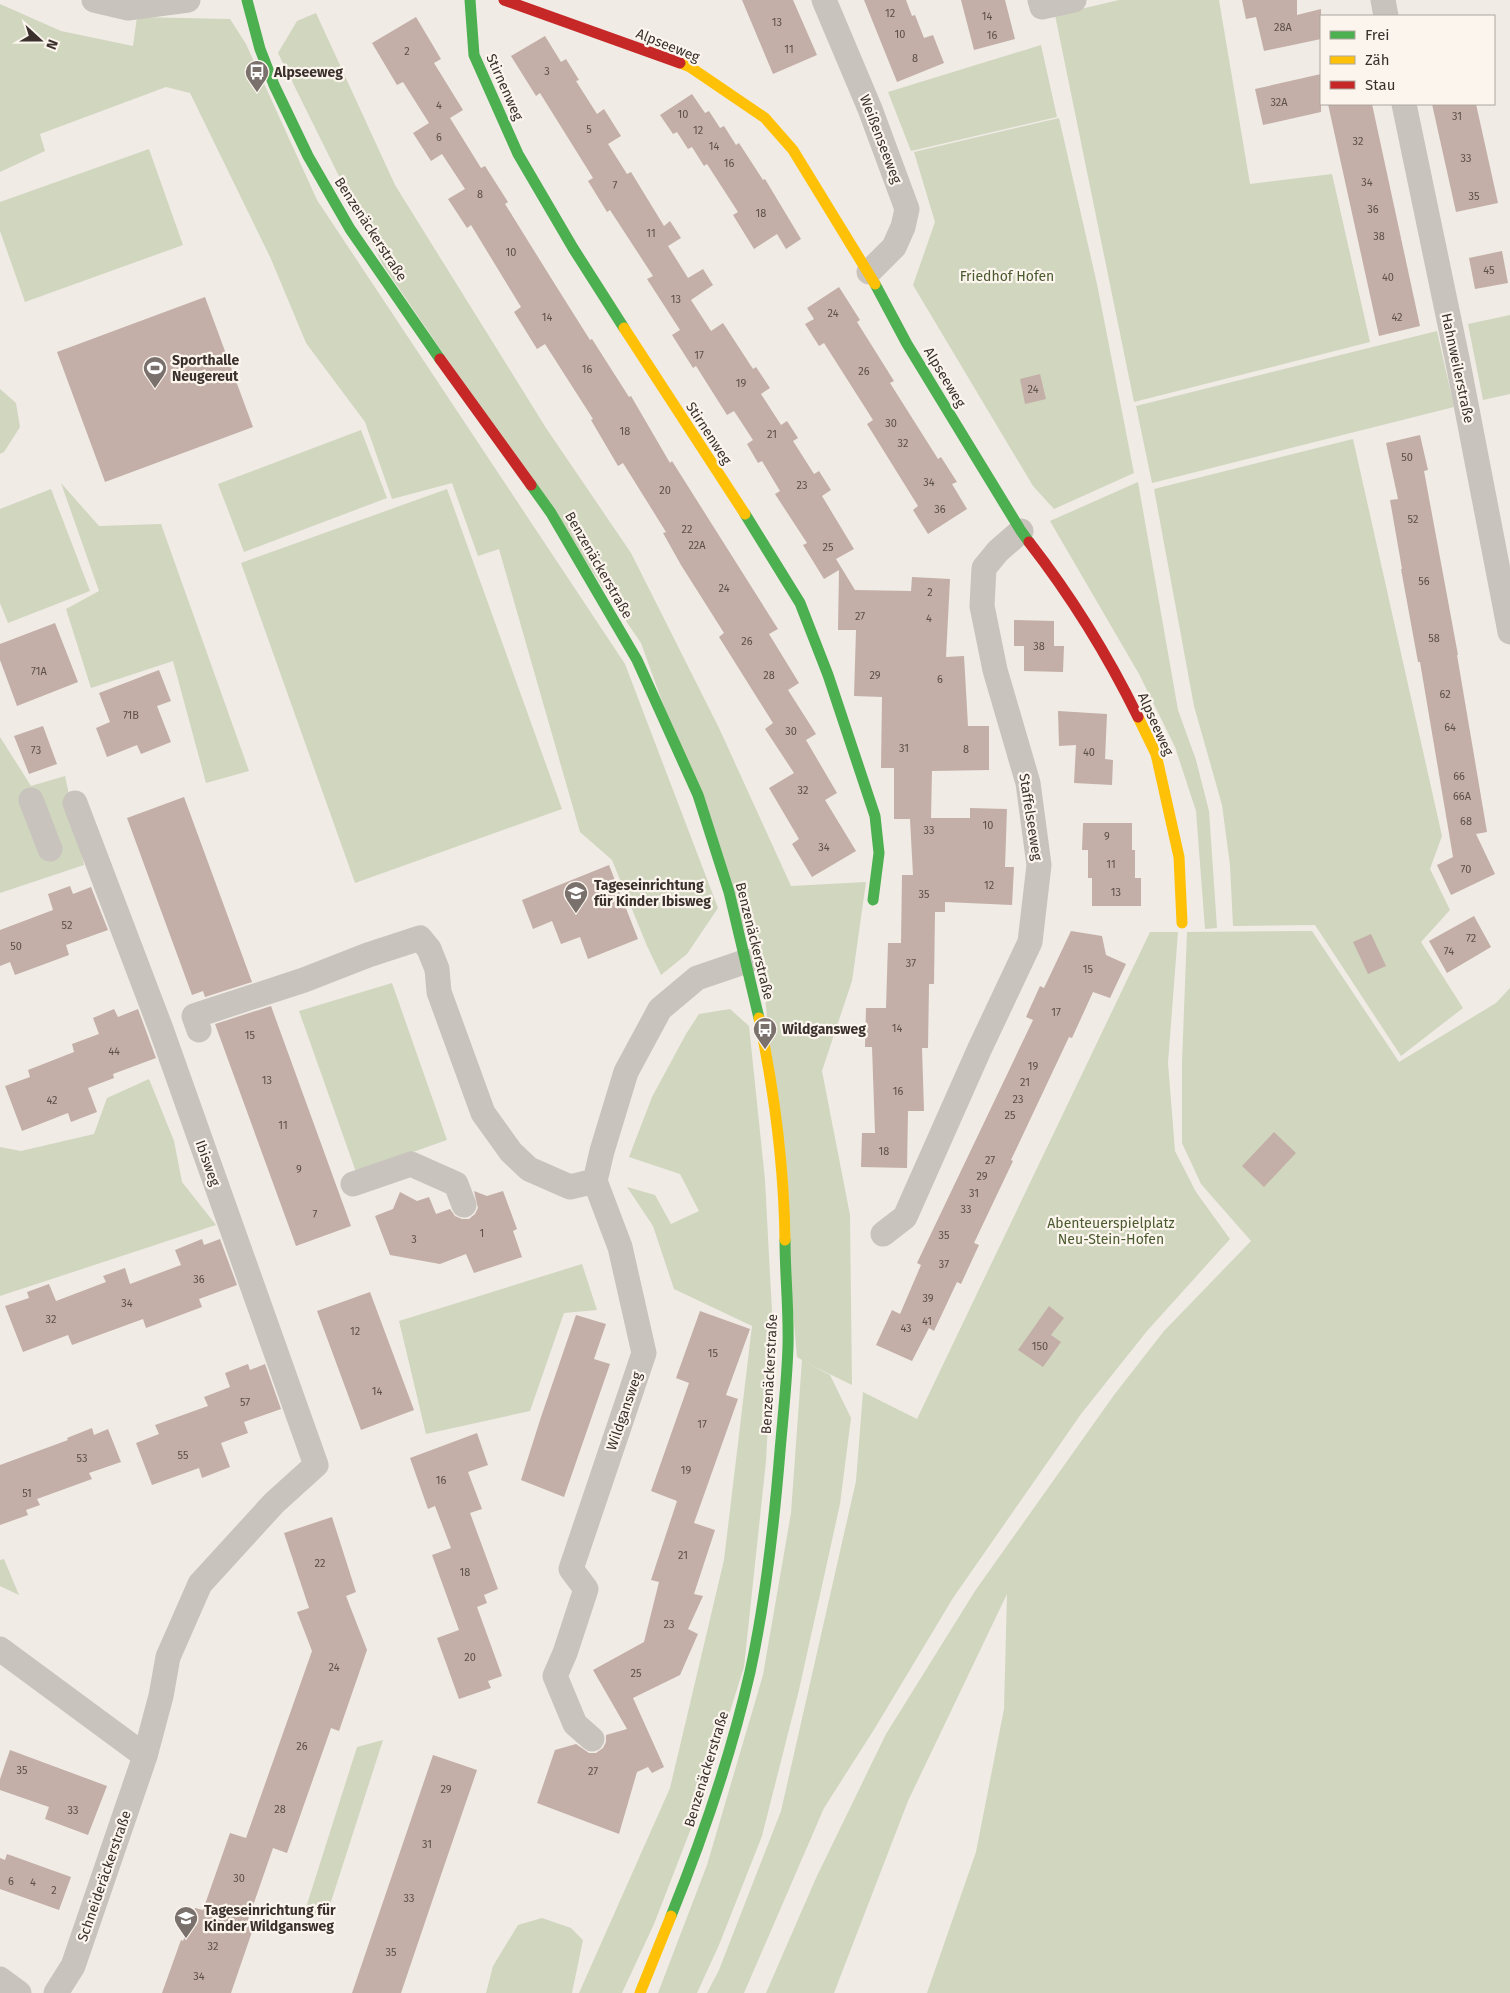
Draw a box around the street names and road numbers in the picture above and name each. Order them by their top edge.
street label: Alpseeweg [633,25,703,66]
street label: Stirnenweg [482,51,527,124]
street label: Weißenseeweg [856,92,906,187]
street label: Benzenäckerstraße [331,174,411,284]
street label: Hahnweilerstraße [1438,312,1477,425]
street label: Alpseeweg [920,344,970,411]
street label: Stirnenweg [682,399,735,468]
street label: Benzenäckerstraße [561,509,636,622]
street label: Alpseeweg [1134,690,1177,759]
street label: Staffelseeweg [1015,772,1046,863]
street label: Benzenäckerstraße [732,881,777,1002]
street label: Ibisweg [191,1138,224,1189]
street label: Benzenäckerstraße [758,1313,781,1435]
street label: Wildgansweg [603,1369,646,1453]
street label: Benzenäckerstraße [681,1709,732,1829]
street label: Schneideräckerstraße [74,1808,135,1944]

